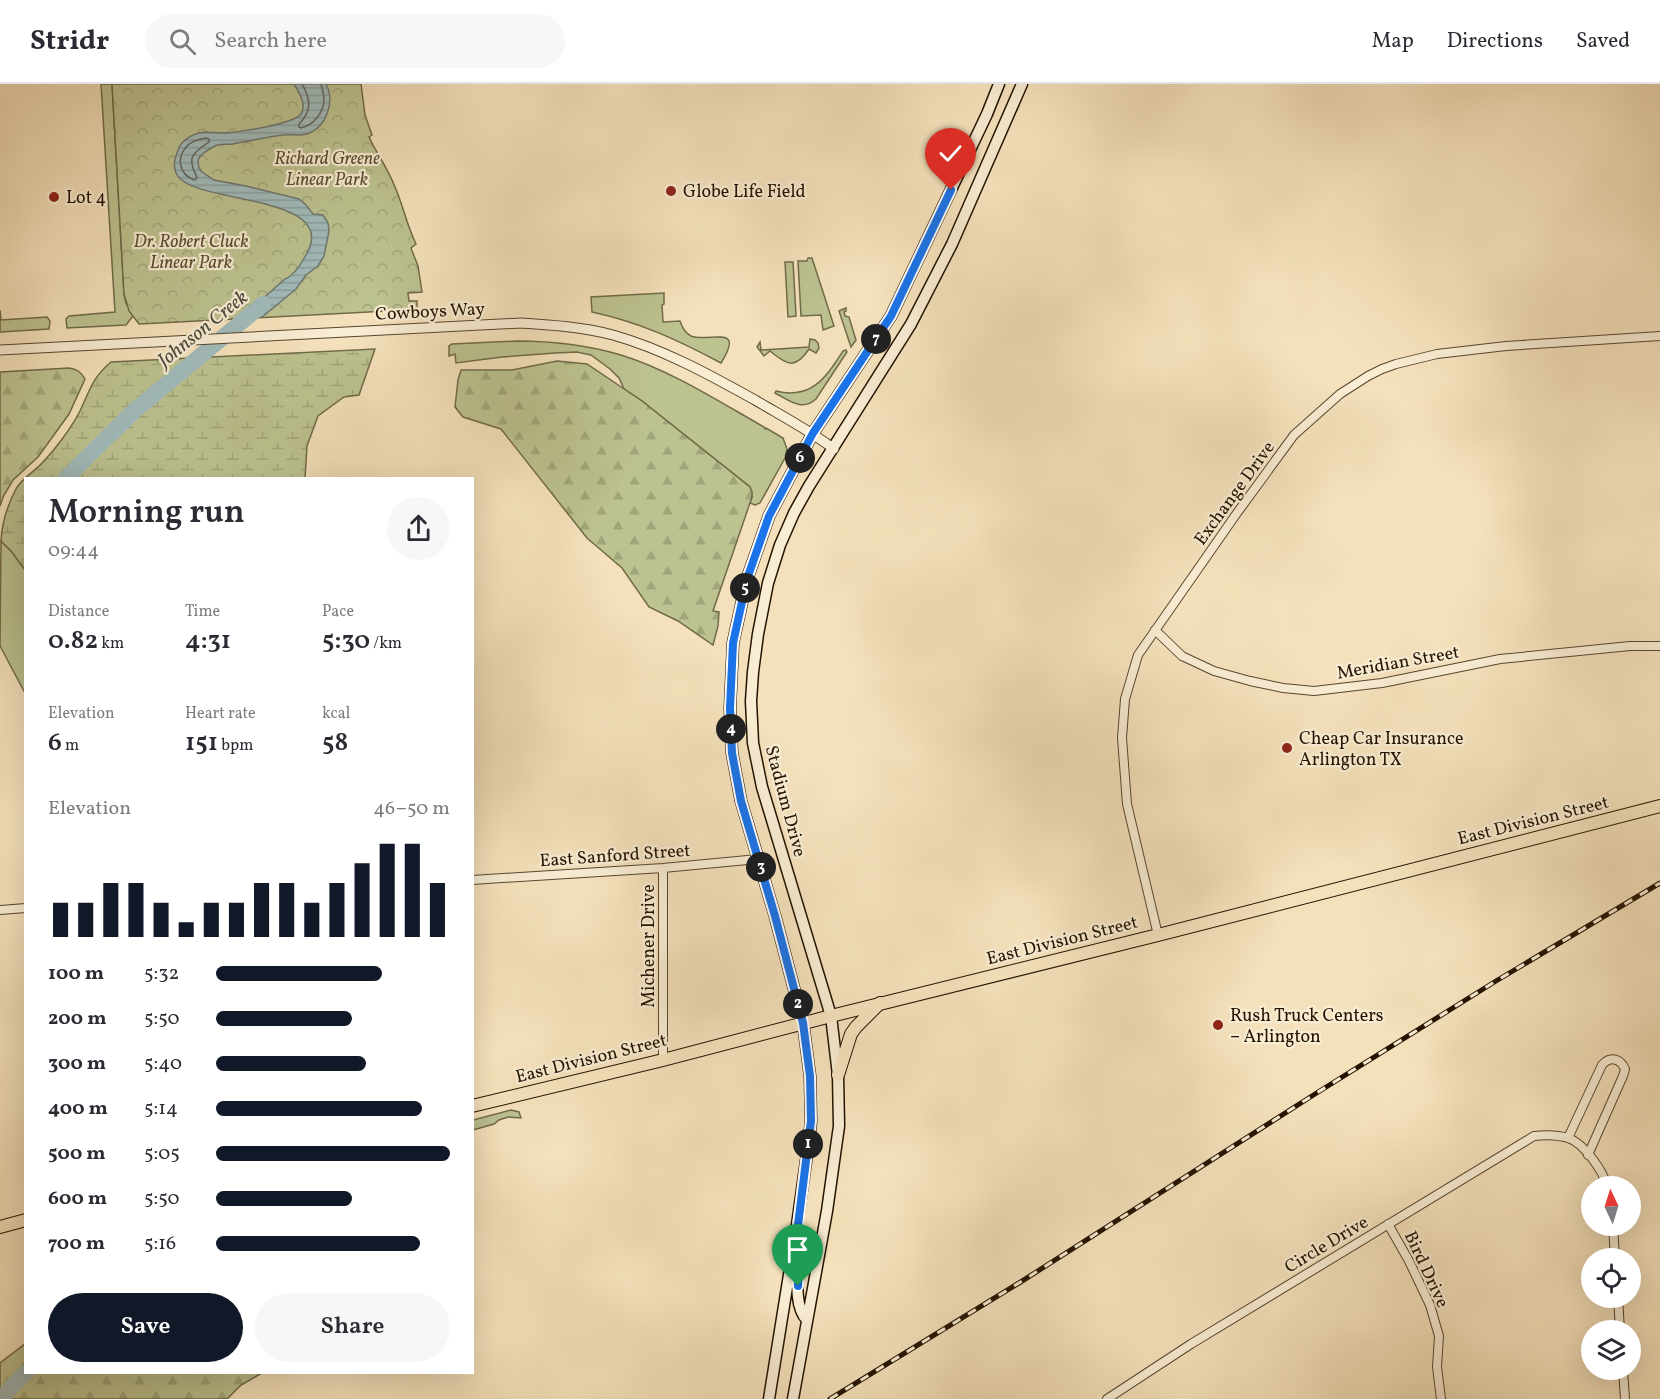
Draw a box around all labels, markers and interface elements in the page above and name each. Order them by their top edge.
search box [145,14,565,68]
text: Stridr [30,22,109,61]
icon: search [166,25,199,58]
text: Search here [214,26,327,57]
text: Map [1372,27,1414,56]
text: Directions [1447,27,1543,56]
text: Saved [1576,27,1630,56]
pin [925,128,976,190]
icon: check [934,137,967,170]
park label: Richard Greene Linear Park [274,147,380,193]
place label: Globe Life Field [683,180,806,205]
marker: Globe Life Field [664,184,678,198]
place label: Lot 4 [66,186,106,211]
marker: Lot 4 [47,190,61,204]
park label: Dr. Robert Cluck Linear Park [133,230,249,276]
water label: Johnson Creek [150,284,255,376]
street label: Cowboys Way [375,297,486,328]
pin: 7 [861,324,891,354]
text: 7 [872,328,880,350]
street label: Exchange Drive [1189,437,1282,551]
pin: 6 [785,443,815,473]
text: 6 [796,447,804,469]
text: Morning run [48,491,245,537]
button: share [387,497,450,560]
text: 09:44 [48,537,99,565]
pin: 5 [730,573,760,603]
text: 5 [741,577,749,599]
text: Distance [48,601,109,623]
text: Time [185,601,220,623]
text: Pace [322,601,354,623]
text: 0.82 [48,623,98,659]
text: 4:31 [185,623,231,659]
text: 5:30 [322,623,370,659]
text: km [98,633,124,655]
text: /km [370,633,402,655]
street label: Meridian Street [1335,640,1461,687]
text: Elevation [48,703,115,725]
text: Heart rate [185,703,256,725]
text: kcal [322,703,350,725]
pin: 4 [716,714,746,744]
text: 4 [726,718,736,740]
text: 6 [48,725,62,761]
text: 151 [185,725,218,761]
text: 58 [322,725,348,761]
place label: Cheap Car Insurance Arlington TX [1299,727,1464,773]
text: m [62,735,79,757]
text: bpm [218,735,253,757]
marker: Cheap Car Insurance Arlington TX [1280,741,1294,755]
street label: Stadium Drive [758,743,811,860]
street label: East Division Street [1455,791,1612,852]
text: Elevation [48,795,131,823]
text: 46–50 m [373,795,450,823]
street label: East Sanford Street [539,839,691,874]
pin: 3 [746,852,776,882]
text: 3 [757,856,765,878]
street label: Michener Drive [637,884,662,1008]
street label: East Division Street [984,911,1141,972]
text: 100 m [48,960,104,988]
text: 5:32 [144,960,179,988]
pin: 2 [783,989,813,1019]
text: 2 [794,993,802,1015]
place label: Rush Truck Centers – Arlington [1230,1004,1383,1050]
text: 200 m [48,1005,106,1033]
text: 5:50 [144,1005,180,1033]
marker: Rush Truck Centers – Arlington [1211,1018,1225,1032]
street label: East Division Street [513,1029,670,1090]
text: 300 m [48,1050,106,1078]
text: 5:40 [144,1050,182,1078]
text: 400 m [48,1095,108,1123]
text: 5:14 [144,1095,178,1123]
pin: 1 [793,1129,823,1159]
text: 1 [805,1133,811,1155]
text: 500 m [48,1140,106,1168]
text: 5:05 [144,1140,180,1168]
north arrow [1581,1176,1641,1236]
map controls [1581,1176,1641,1380]
text: 600 m [48,1185,107,1213]
text: 5:50 [144,1185,180,1213]
street label: Circle Drive [1280,1210,1373,1280]
pin [772,1224,823,1286]
street label: Bird Drive [1397,1227,1454,1312]
text: 700 m [48,1230,105,1258]
text: 5:16 [144,1230,176,1258]
icon: arrive [781,1233,814,1266]
button: locate [1581,1248,1641,1308]
button: Save [48,1293,243,1362]
button: Share [255,1293,450,1362]
button: layers [1581,1320,1641,1380]

